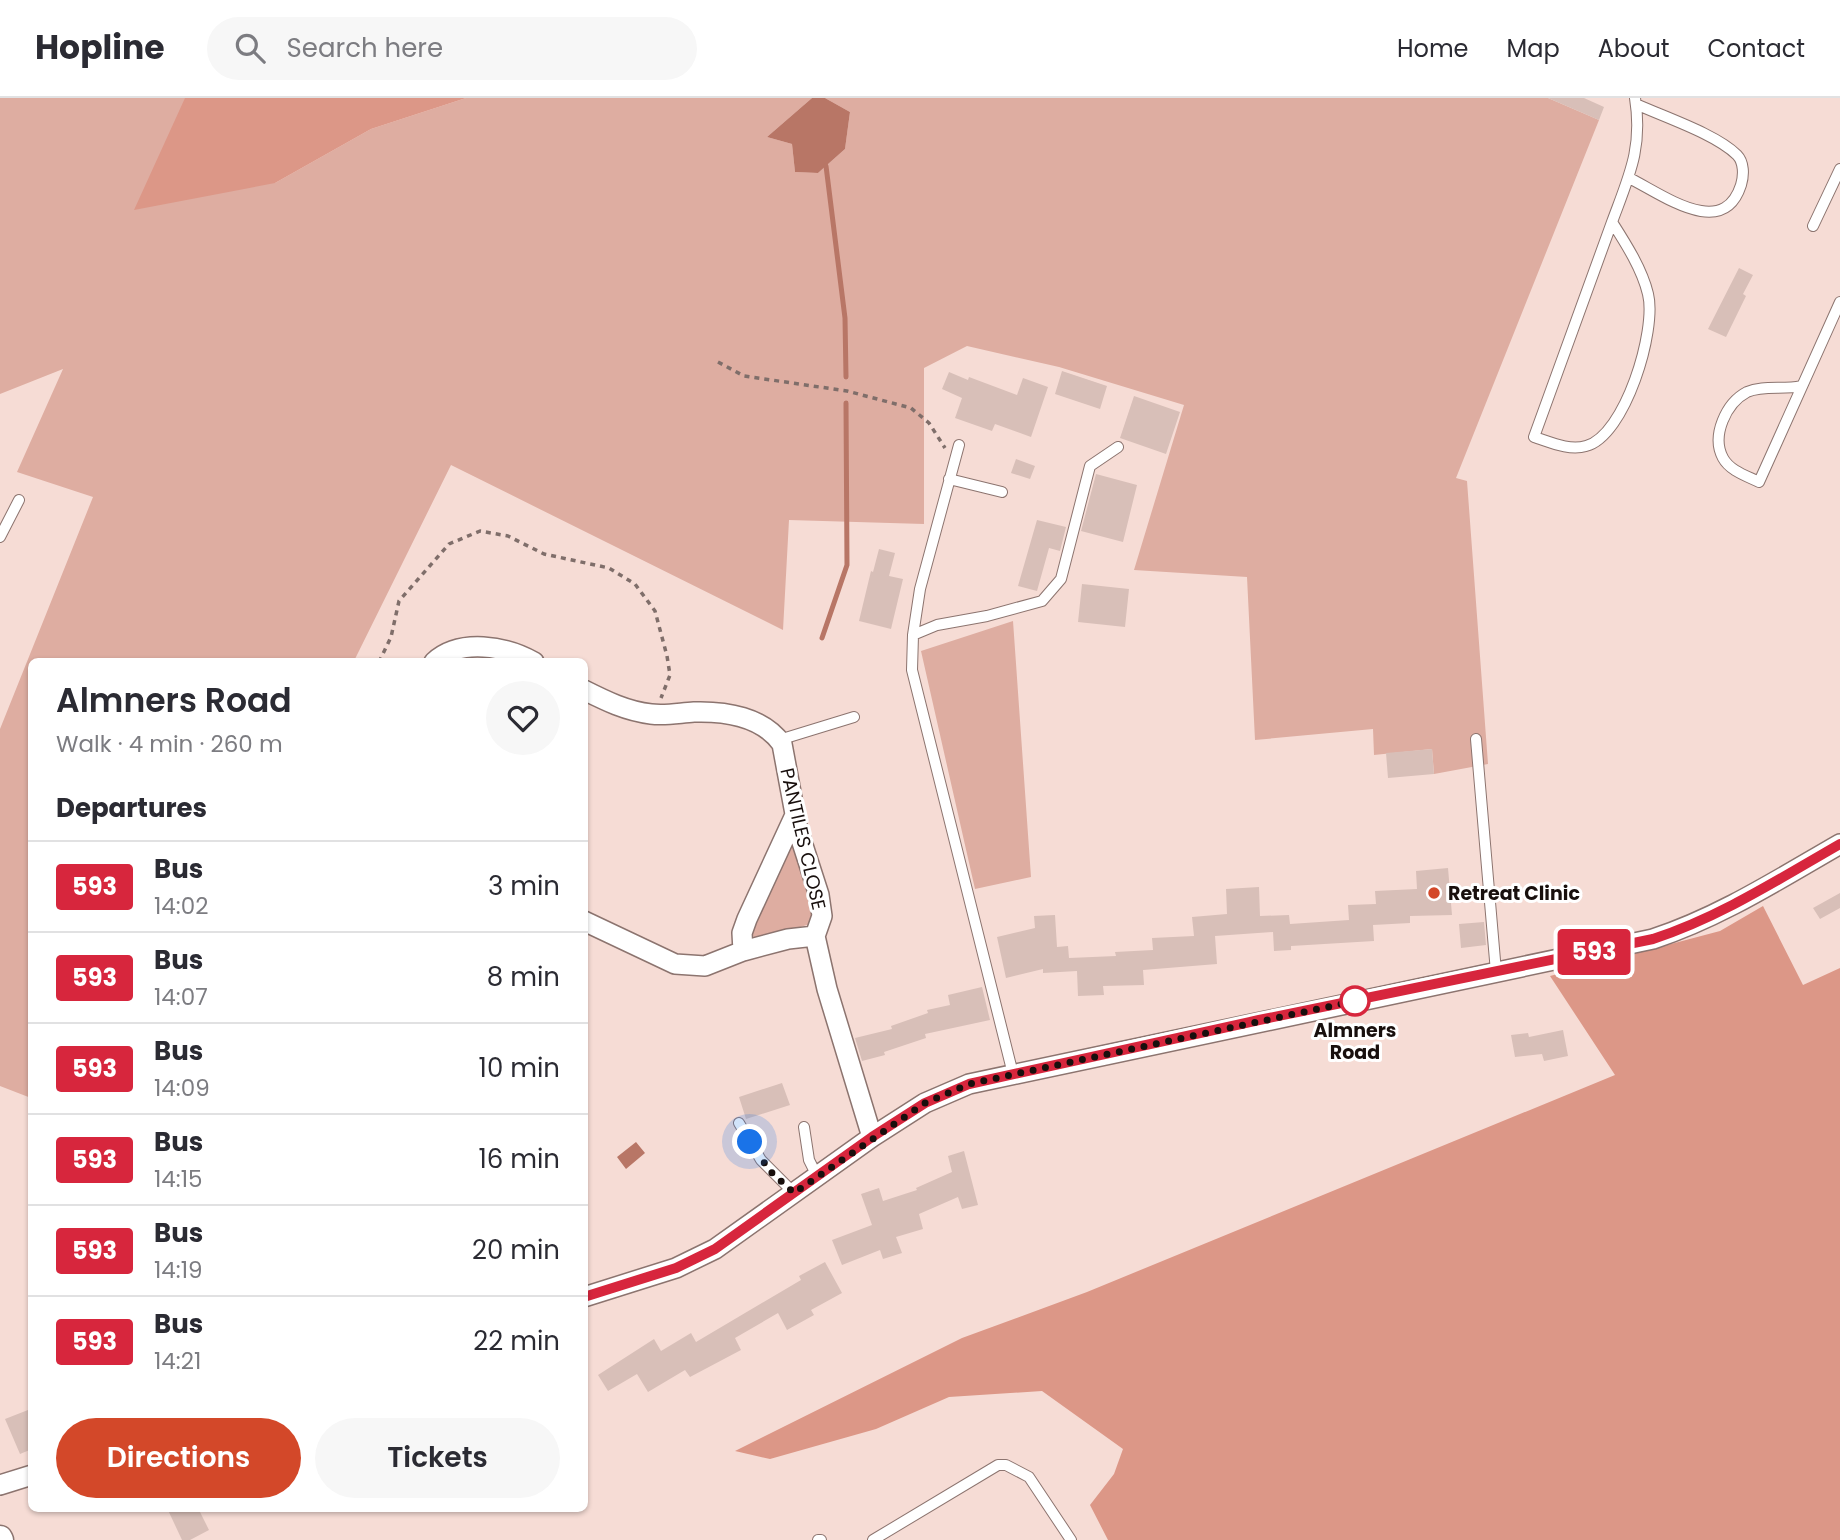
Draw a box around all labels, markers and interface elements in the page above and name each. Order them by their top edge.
search box [207,17,697,80]
text: Hopline [35,24,165,71]
icon: search [231,29,269,67]
text: Search here [287,30,443,66]
text: Home [1397,32,1469,65]
text: Map [1507,32,1560,65]
text: About [1598,32,1669,65]
text: Contact [1707,32,1805,65]
text: Almners Road [56,677,292,724]
button: heart [486,681,560,755]
text: Walk · 4 min · 260 m [56,728,283,760]
street label: PANTILES CLOSE [774,765,832,913]
text: Departures [56,790,207,826]
text: Bus [154,851,203,887]
text: 3 min [488,868,560,904]
text: 593 [72,870,117,903]
place label: Retreat Clinic [1448,880,1580,907]
marker: Retreat Clinic [1426,885,1442,901]
text: 14:02 [154,890,208,922]
line badge: 593 [1554,929,1634,975]
text: 593 [1572,935,1616,968]
text: Bus [154,942,203,978]
text: 8 min [487,959,560,995]
text: 593 [72,961,117,994]
text: 14:07 [154,981,208,1013]
marker: Almners Road [1340,986,1370,1016]
place label: Almners Road [1314,1017,1396,1066]
text: Bus [154,1033,203,1069]
text: 10 min [479,1050,560,1086]
text: 593 [72,1052,117,1085]
text: 14:09 [154,1072,210,1104]
text: Bus [154,1124,203,1160]
your location [732,1124,767,1159]
text: 16 min [478,1141,560,1177]
text: 593 [72,1143,117,1176]
text: 14:15 [154,1163,203,1195]
text: Bus [154,1215,203,1251]
text: 20 min [472,1232,560,1268]
text: 593 [72,1234,117,1267]
text: 14:19 [154,1254,203,1286]
text: Bus [154,1306,203,1342]
text: 22 min [473,1323,560,1359]
text: 593 [72,1325,117,1358]
text: 14:21 [154,1345,201,1377]
button: Directions [56,1418,301,1498]
button: Tickets [315,1418,560,1498]

